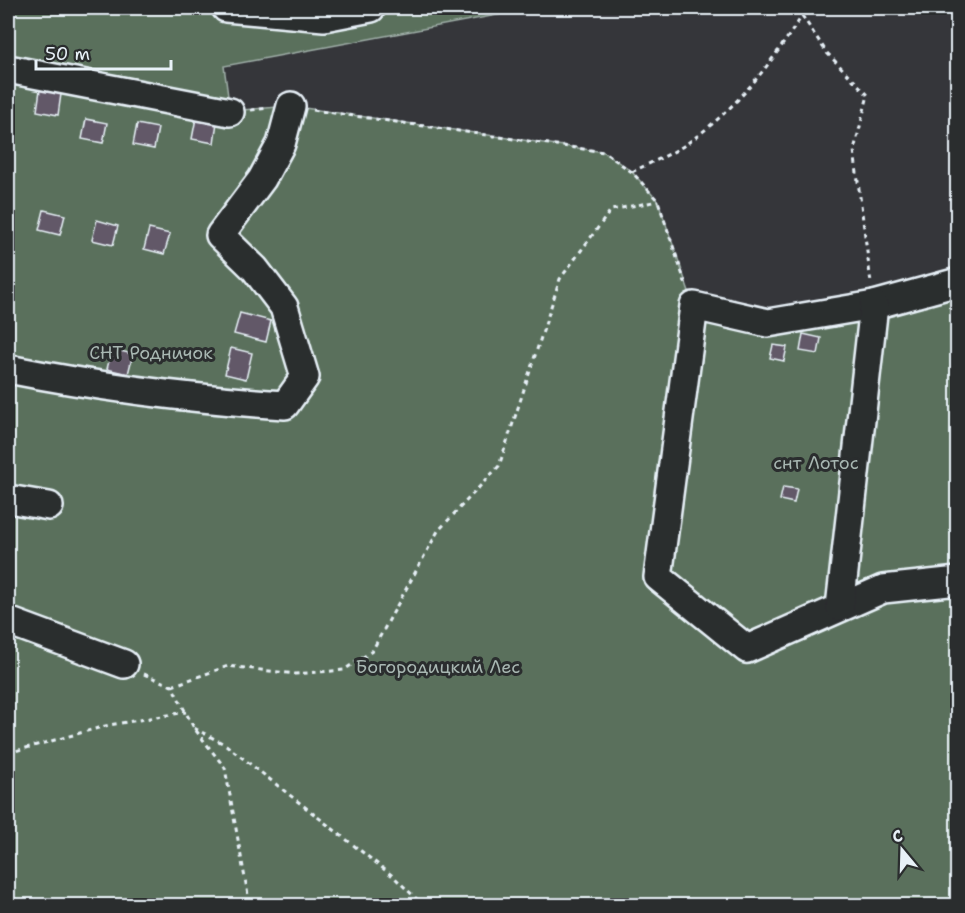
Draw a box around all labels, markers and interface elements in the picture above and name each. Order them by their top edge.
scale bar [36,33,171,71]
text: 50 m [45,42,90,66]
park label: СНТ Родничок [89,341,213,365]
park label: снт Лотос [773,451,859,475]
park label: Богородицкий Лес [356,655,520,679]
north arrow [872,820,932,880]
text: С [889,825,906,848]

